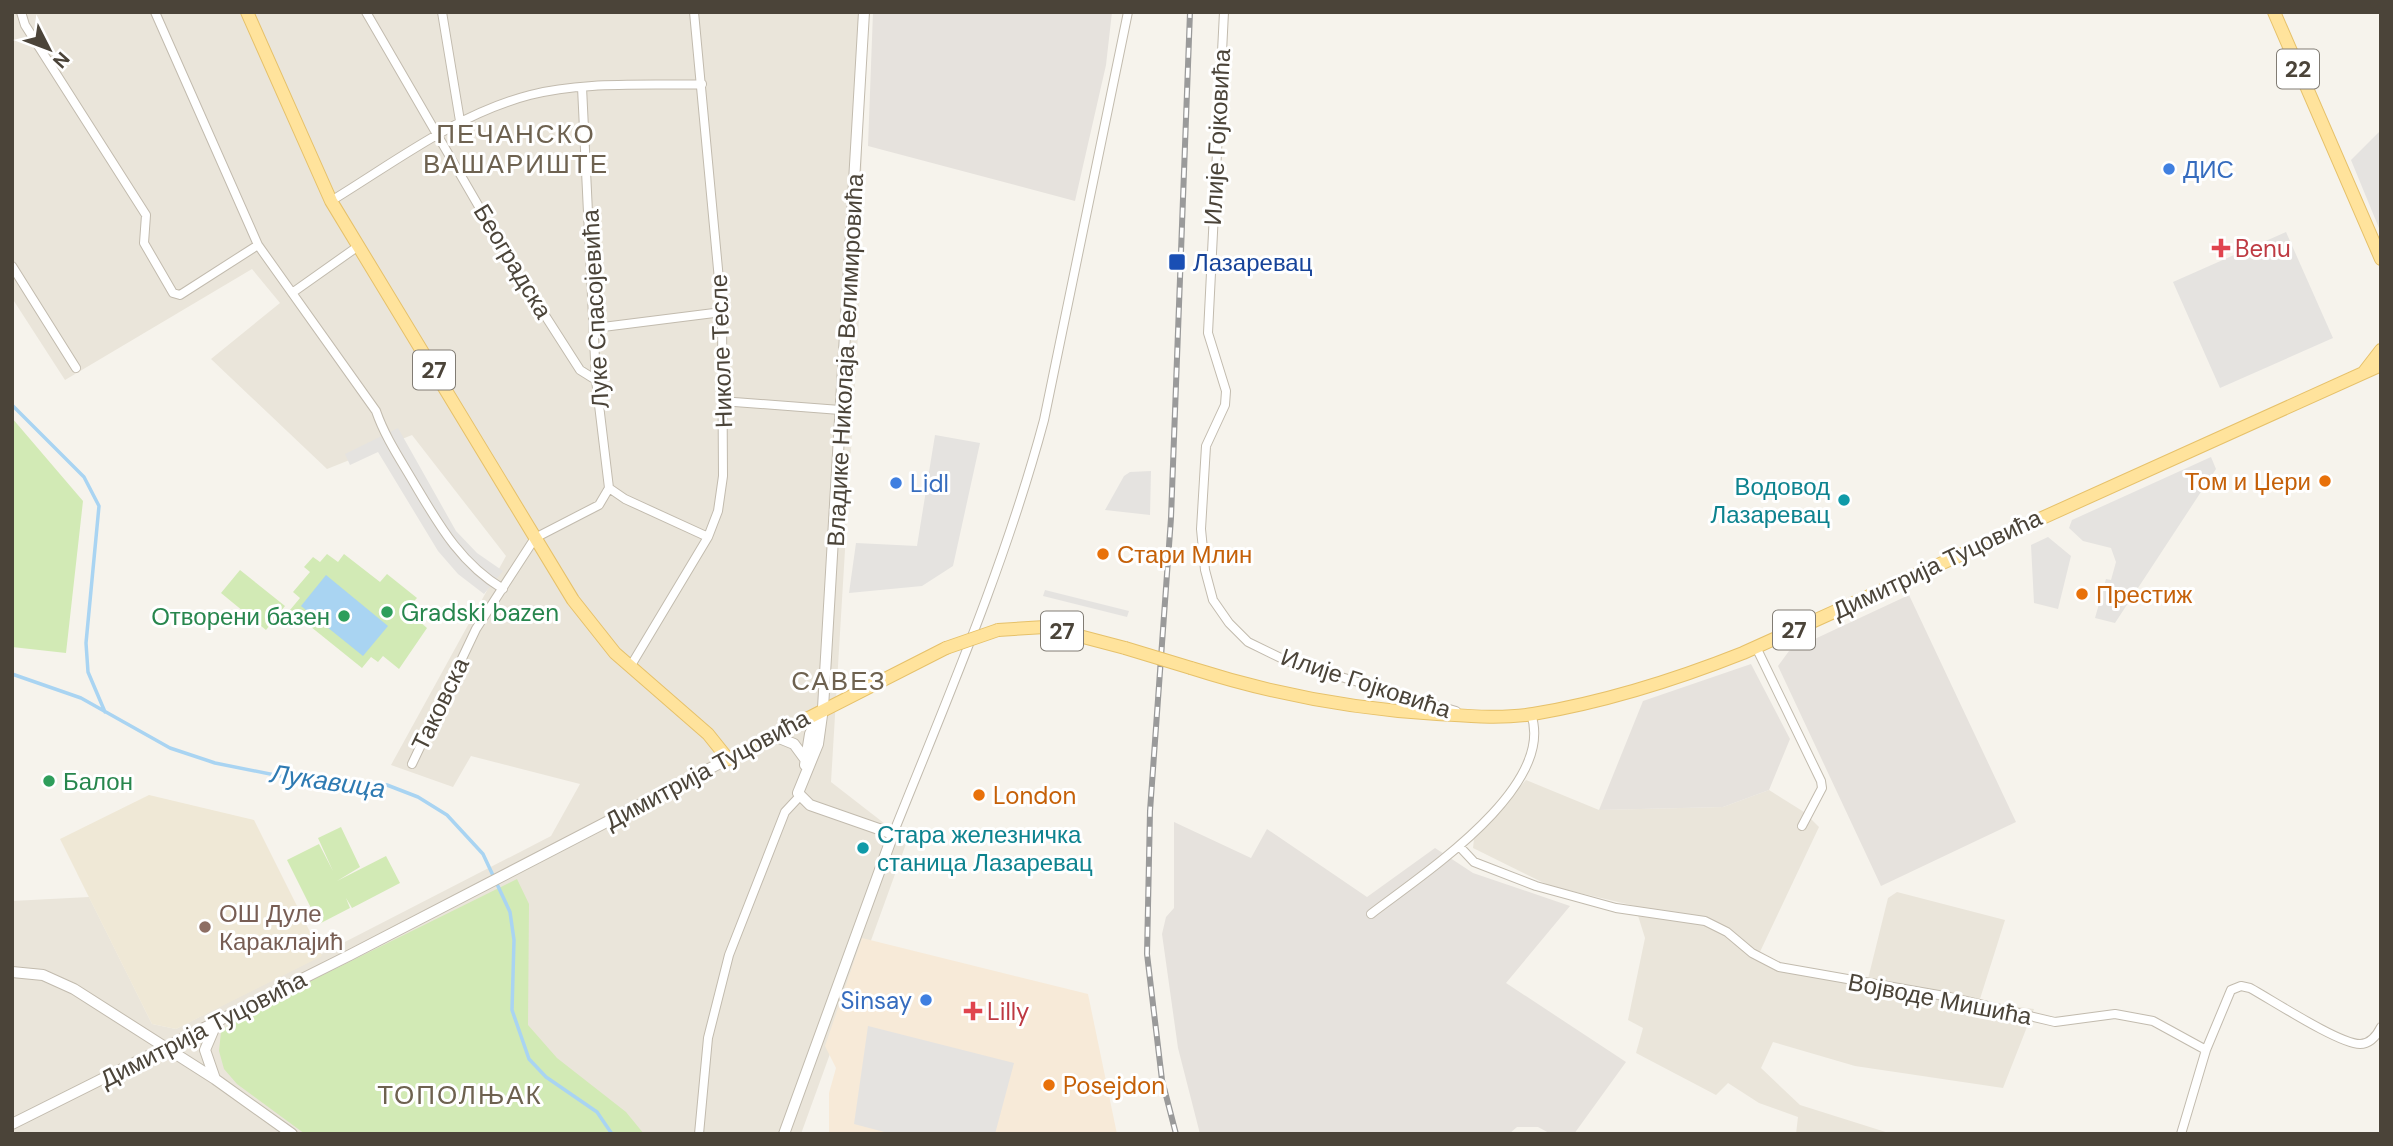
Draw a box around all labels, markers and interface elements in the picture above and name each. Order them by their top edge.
north arrow [14,14,84,84]
text: N [47,47,75,74]
street label: Илије Гојковића [1197,47,1237,226]
road number: 22 [2277,50,2319,88]
district label: ПЕЧАНСКО ВАШАРИШТЕ [423,117,609,181]
place label: ДИС [2183,154,2234,185]
marker: ДИС [2161,161,2177,177]
street label: Владике Николаја Велимировића [820,172,870,547]
street label: Београдска [467,198,560,325]
street label: Луке Спасојевића [574,208,616,409]
place label: Benu [2235,233,2291,264]
marker: Benu [2213,240,2229,256]
place label: Лазаревац [1193,247,1313,278]
marker: Лазаревац [1167,252,1187,272]
street label: Николе Тесле [703,273,739,429]
road number: 27 [413,350,455,390]
place label: Том и Џери [2185,466,2311,497]
place label: Lidl [910,468,949,499]
place label: Водовод Лазаревац [1711,471,1830,530]
marker: Том и Џери [2317,473,2333,489]
marker: Lidl [888,475,904,491]
marker: Водовод Лазаревац [1836,492,1852,508]
street label: Димитрија Туцовића [1827,502,2047,626]
place label: Стари Млин [1117,539,1252,570]
marker: Стари Млин [1095,546,1111,562]
place label: Престиж [2096,579,2192,610]
marker: Престиж [2074,586,2090,602]
place label: Gradski bazen [401,597,559,628]
place label: Отворени базен [151,601,330,632]
marker: Gradski bazen [379,604,395,620]
marker: Отворени базен [336,608,352,624]
road number: 27 [1773,610,1815,650]
road number: 27 [1041,611,1083,650]
street label: Илије Гојковића [1277,641,1455,725]
street label: Таковска [404,652,476,756]
district label: САВЕЗ [791,664,887,698]
street label: Димитрија Туцовића [599,702,815,836]
water label: Лукавица [267,756,387,806]
place label: Балон [63,766,133,797]
marker: Балон [41,773,57,789]
place label: London [993,780,1076,811]
marker: London [971,787,987,803]
place label: Стара железничка станица Лазаревац [877,819,1093,878]
marker: Стара железничка станица Лазаревац [855,840,871,856]
place label: ОШ Дуле Караклајић [219,898,343,957]
marker: ОШ Дуле Караклајић [197,919,213,935]
street label: Димитрија Туцовића [95,963,312,1094]
street label: Војводе Мишића [1846,966,2035,1032]
place label: Sinsay [840,985,912,1016]
marker: Sinsay [918,992,934,1008]
place label: Lilly [987,996,1029,1027]
marker: Lilly [965,1003,981,1019]
place label: Posejdon [1063,1070,1165,1101]
marker: Posejdon [1041,1077,1057,1093]
district label: ТОПОЛЊАК [377,1078,543,1112]

